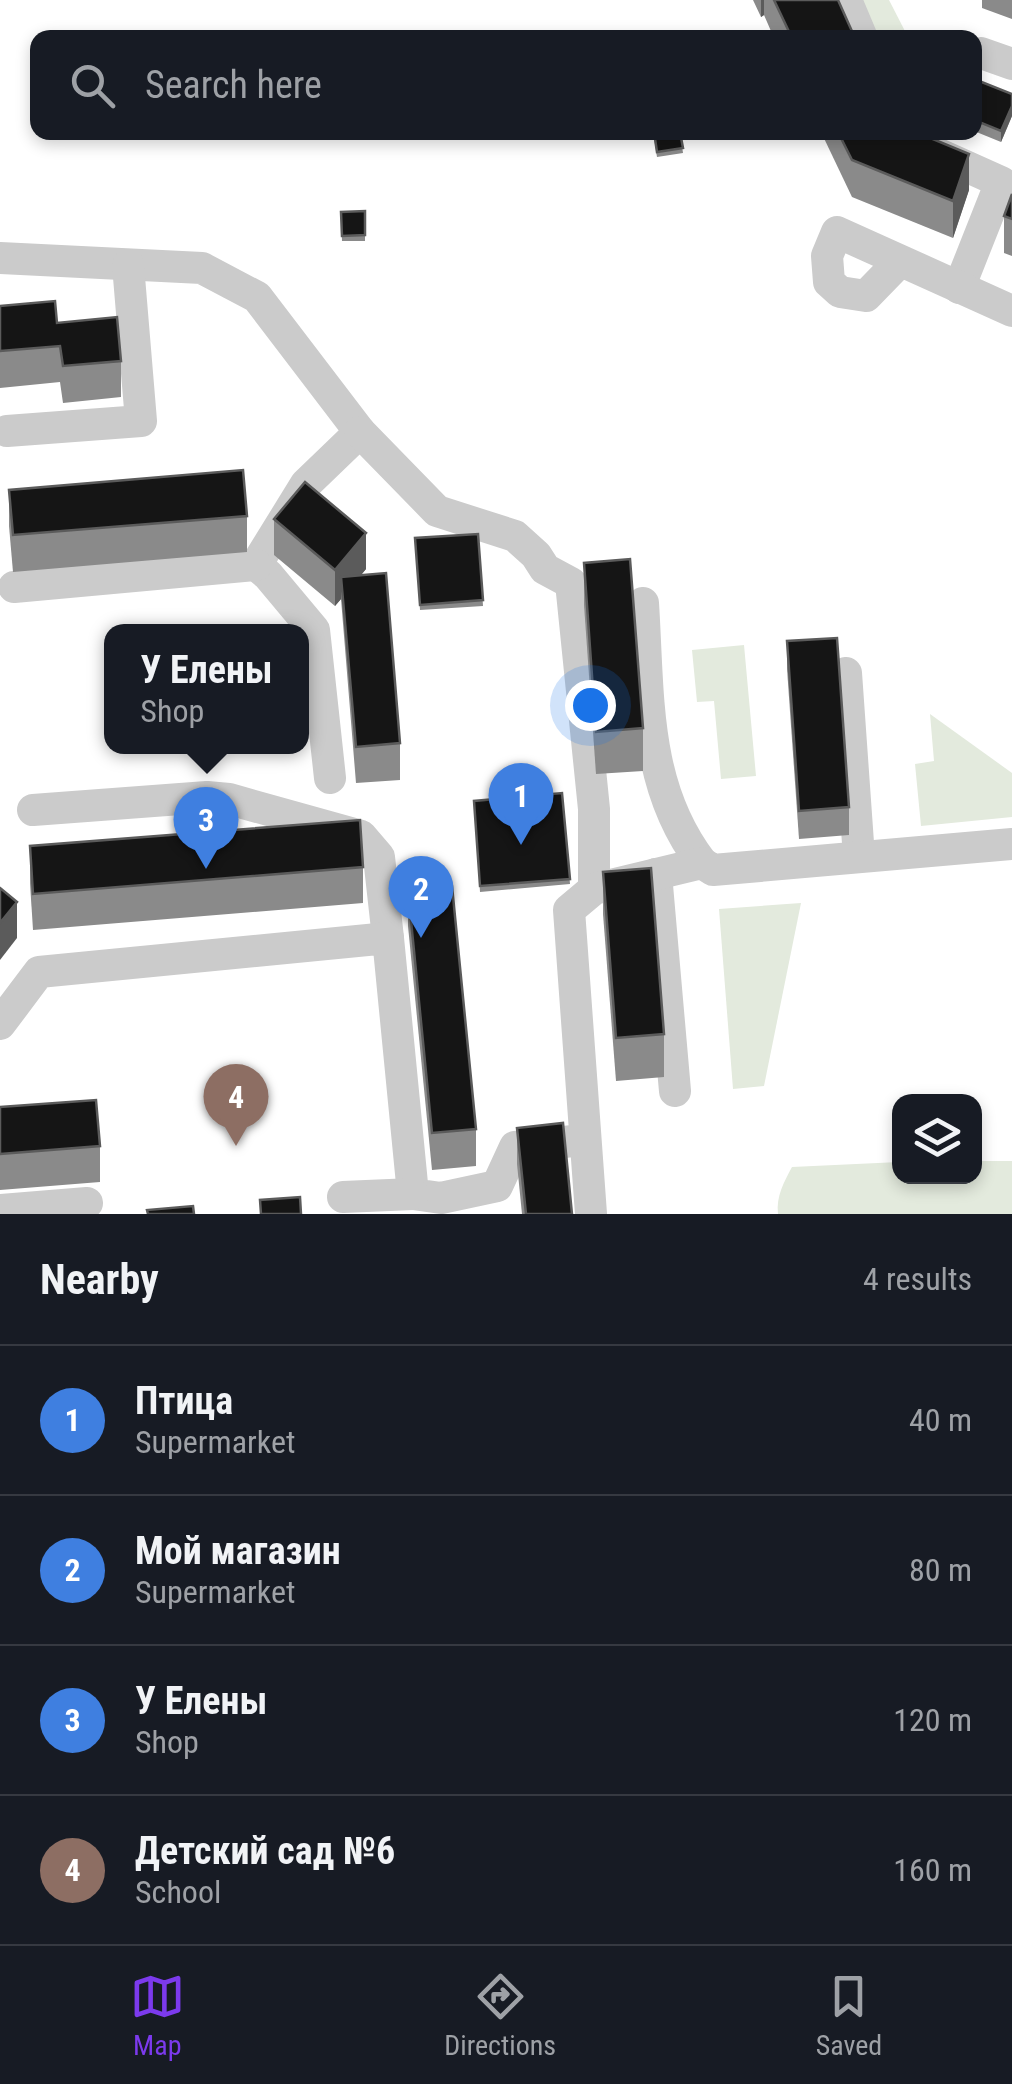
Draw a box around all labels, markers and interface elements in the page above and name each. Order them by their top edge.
search box [30,30,982,140]
icon: search [65,58,120,113]
text: Search here [145,63,322,107]
popup [104,624,309,754]
text: У Елены [140,648,273,692]
your location [565,680,616,731]
text: Shop [140,692,204,730]
pin: 1 [488,762,554,845]
pin: 3 [174,786,238,869]
pin: 2 [388,856,454,938]
pin: 4 [204,1064,268,1146]
map controls [892,1094,982,1184]
button: layers [892,1094,982,1184]
text: Nearby [40,1255,159,1304]
text: 4 results [863,1260,972,1298]
text: Птица [135,1379,233,1423]
text: 1 [64,1401,81,1439]
text: 40 m [909,1401,972,1439]
text: Supermarket [135,1423,295,1461]
text: Мой магазин [135,1529,341,1573]
text: 2 [64,1551,81,1589]
text: 80 m [909,1551,972,1589]
text: Supermarket [135,1573,295,1611]
text: У Елены [135,1679,267,1723]
text: 3 [64,1701,81,1739]
text: 120 m [893,1701,972,1739]
text: Shop [135,1723,199,1761]
text: Детский сад №6 [135,1829,395,1873]
text: 4 [64,1851,81,1889]
text: 160 m [893,1851,972,1889]
text: School [135,1873,221,1911]
tab: Map [130,1969,185,2062]
tab: Directions [444,1969,556,2062]
tab: Saved [816,1969,882,2062]

